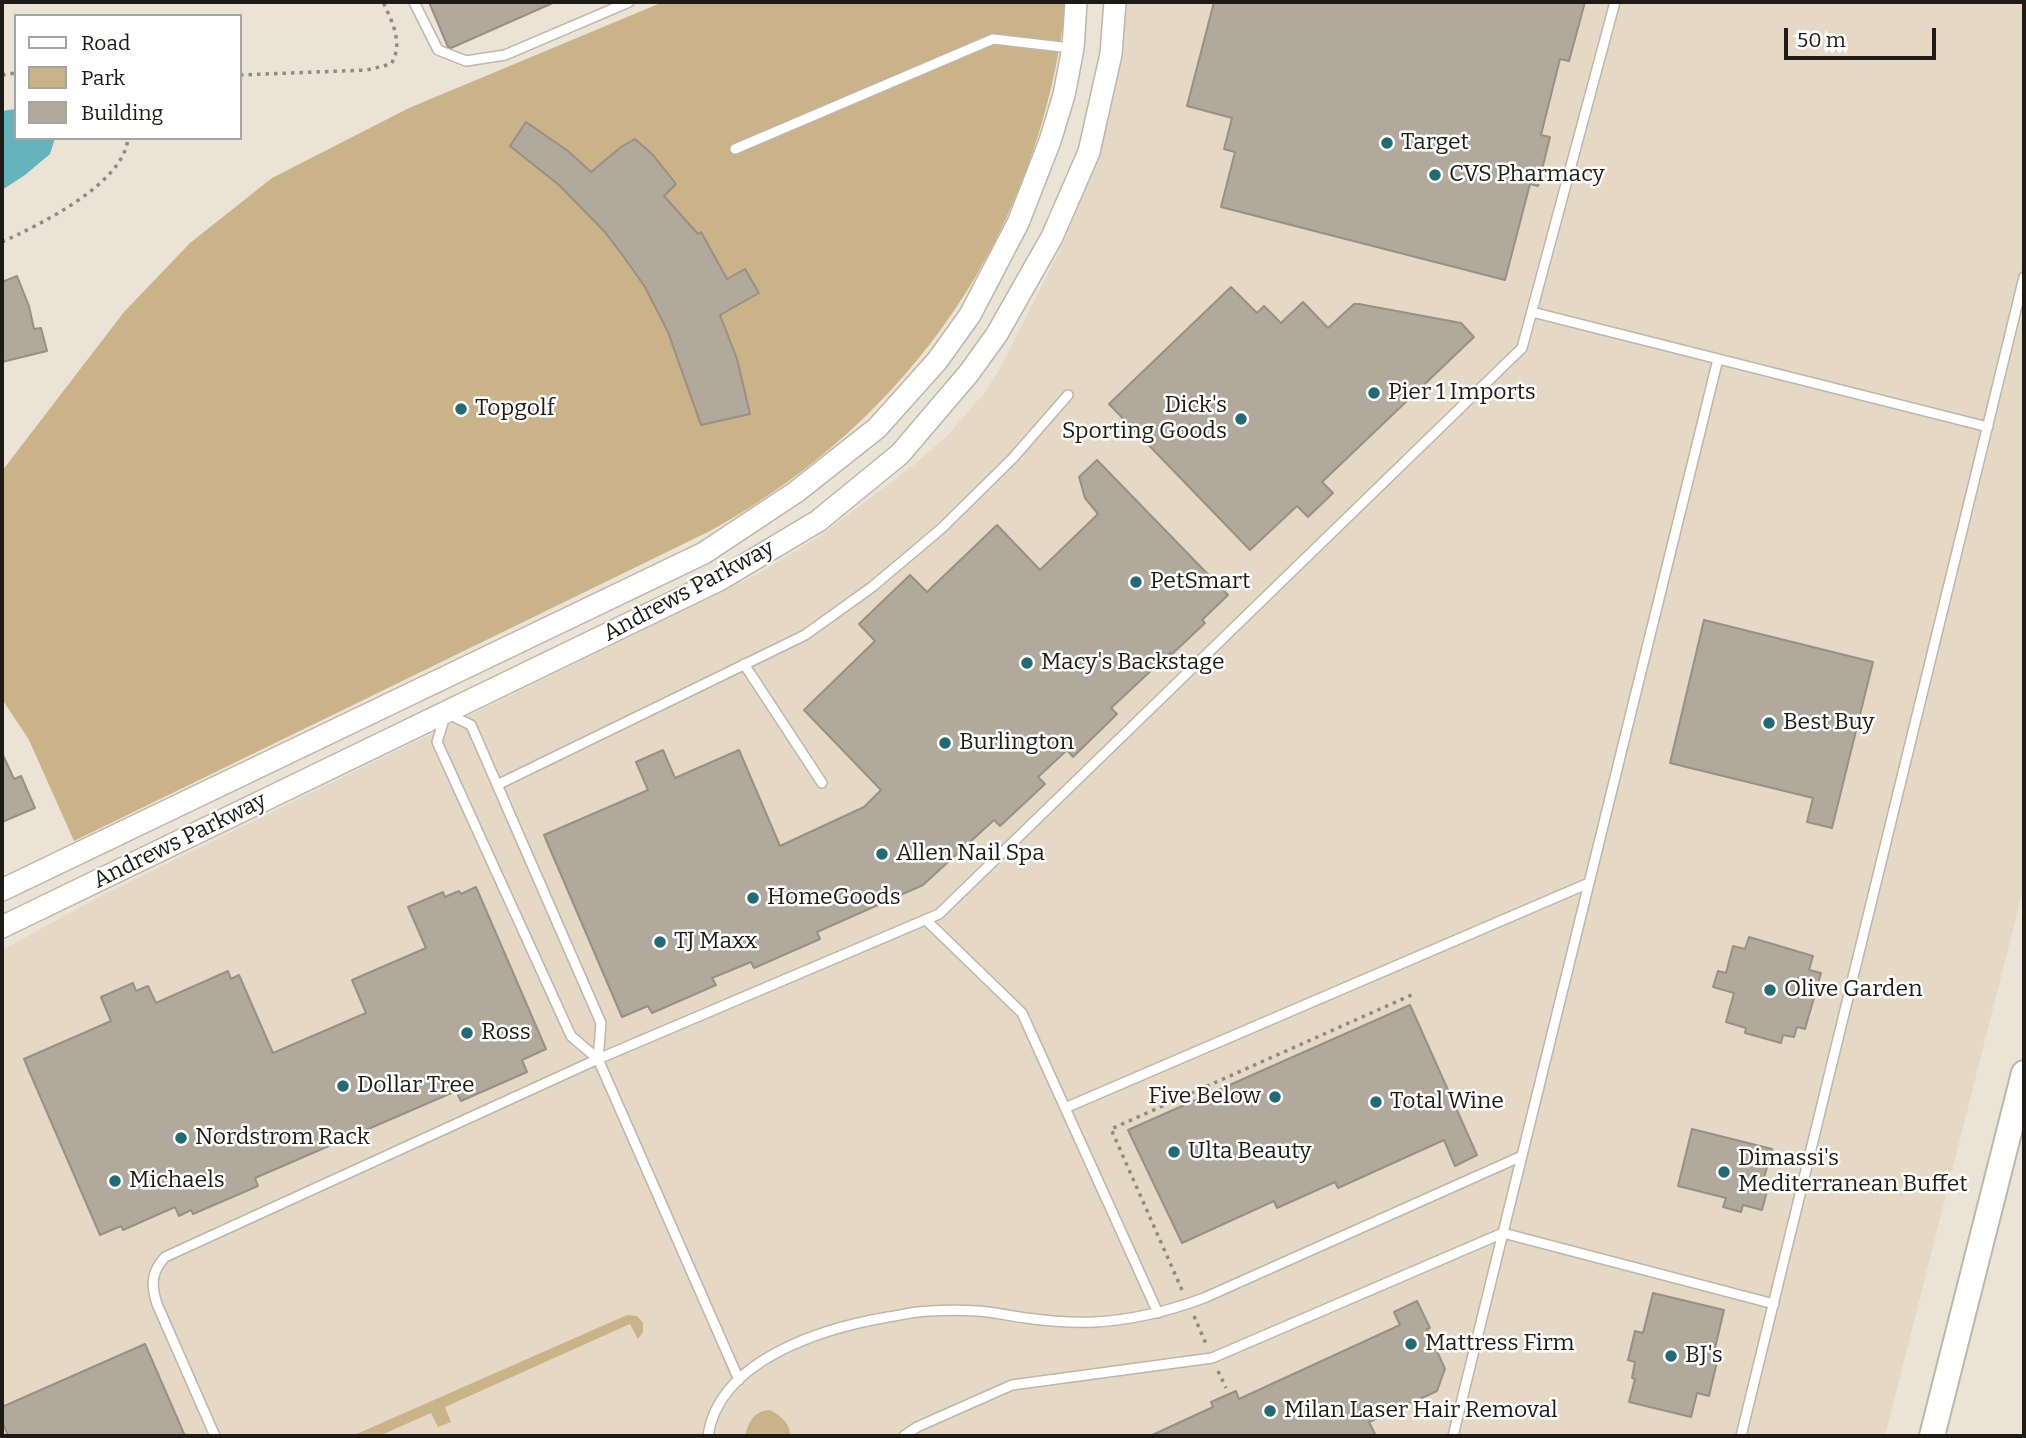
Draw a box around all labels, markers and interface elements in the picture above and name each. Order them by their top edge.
legend [14,14,242,140]
scale bar [1788,14,1940,58]
text: 50 m [1797,27,1846,53]
text: Road [81,30,130,56]
text: Park [81,65,125,91]
text: Building [81,100,163,126]
place label: Target [1401,129,1469,157]
marker: Target [1379,135,1395,151]
place label: CVS Pharmacy [1449,161,1605,189]
marker: CVS Pharmacy [1427,167,1443,183]
place label: Pier 1 Imports [1388,379,1536,407]
marker: Pier 1 Imports [1366,385,1382,401]
place label: Dick's Sporting Goods [1062,392,1227,446]
place label: Topgolf [475,395,555,423]
marker: Topgolf [453,401,469,417]
marker: Dick's Sporting Goods [1233,411,1249,427]
street label: Andrews Parkway [599,534,779,648]
place label: PetSmart [1150,568,1250,596]
marker: PetSmart [1128,574,1144,590]
place label: Macy's Backstage [1041,649,1224,677]
marker: Macy's Backstage [1019,655,1035,671]
place label: Best Buy [1783,709,1875,737]
marker: Best Buy [1761,715,1777,731]
place label: Burlington [959,729,1074,757]
marker: Burlington [937,735,953,751]
street label: Andrews Parkway [89,787,271,895]
place label: Allen Nail Spa [896,840,1045,868]
marker: Allen Nail Spa [874,846,890,862]
place label: HomeGoods [767,884,901,912]
marker: HomeGoods [745,890,761,906]
place label: TJ Maxx [674,928,757,956]
marker: TJ Maxx [652,934,668,950]
place label: Olive Garden [1784,976,1923,1004]
marker: Olive Garden [1762,982,1778,998]
place label: Ross [481,1019,531,1047]
marker: Ross [459,1025,475,1041]
place label: Dollar Tree [357,1072,475,1100]
marker: Dollar Tree [335,1078,351,1094]
place label: Five Below [1148,1083,1261,1111]
place label: Total Wine [1390,1088,1504,1116]
marker: Five Below [1267,1089,1283,1105]
marker: Total Wine [1368,1094,1384,1110]
place label: Nordstrom Rack [195,1124,370,1152]
marker: Nordstrom Rack [173,1130,189,1146]
place label: Ulta Beauty [1188,1138,1311,1166]
marker: Ulta Beauty [1166,1144,1182,1160]
place label: Dimassi's Mediterranean Buffet [1738,1145,1968,1199]
marker: Dimassi's Mediterranean Buffet [1716,1164,1732,1180]
place label: Michaels [129,1167,225,1195]
marker: Michaels [107,1173,123,1189]
place label: Mattress Firm [1425,1330,1574,1358]
marker: Mattress Firm [1403,1336,1419,1352]
place label: BJ's [1685,1342,1723,1370]
marker: BJ's [1663,1348,1679,1364]
place label: Milan Laser Hair Removal [1284,1397,1558,1425]
marker: Milan Laser Hair Removal [1262,1403,1278,1419]

